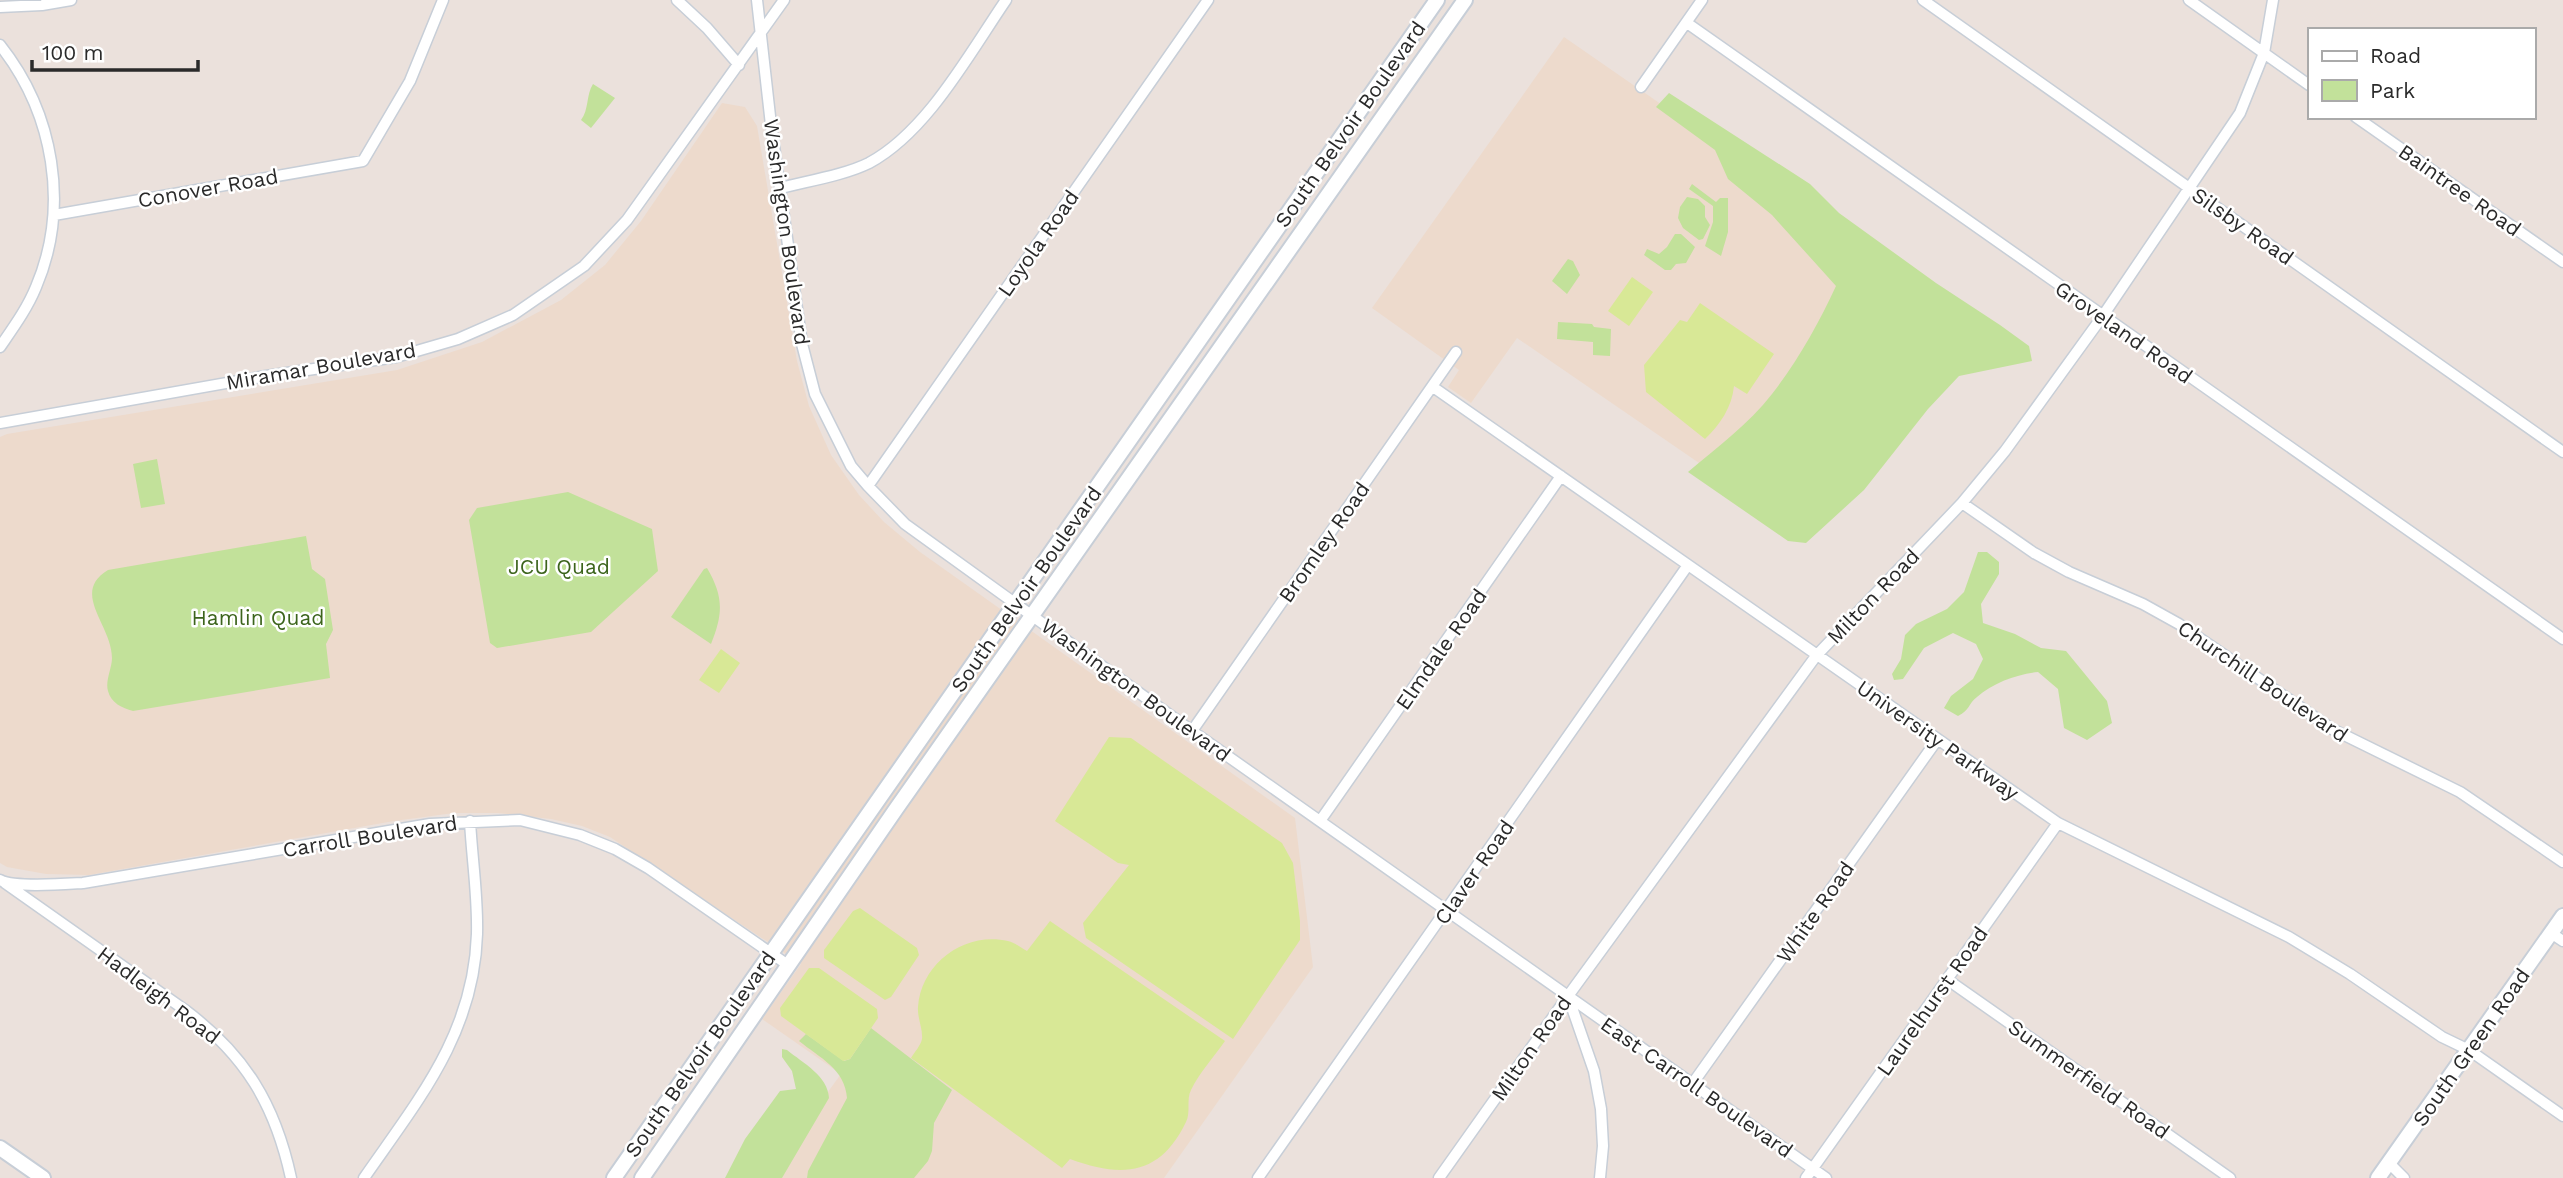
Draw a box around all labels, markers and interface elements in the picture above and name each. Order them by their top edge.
street label: South Belvoir Boulevard [1269,16,1431,232]
scale bar [32,28,198,72]
legend [2308,28,2535,119]
text: 100 m [42,40,104,65]
text: Road [2370,43,2421,68]
text: Park [2370,78,2415,103]
street label: Washington Boulevard [759,117,815,347]
street label: Baintree Road [2394,139,2526,241]
street label: Conover Road [136,163,280,213]
street label: Silsby Road [2187,182,2299,270]
street label: Loyola Road [992,185,1084,301]
street label: Groveland Road [2050,275,2198,389]
street label: Miramar Boulevard [224,337,418,395]
street label: Bromley Road [1273,477,1375,607]
street label: South Belvoir Boulevard [945,481,1107,697]
street label: Milton Road [1822,543,1924,649]
park label: JCU Quad [508,554,610,579]
street label: Elmdale Road [1390,584,1492,714]
park label: Hamlin Quad [191,605,325,630]
street label: Washington Boulevard [1036,613,1236,767]
street label: Churchill Boulevard [2173,615,2353,747]
street label: University Parkway [1852,675,2024,805]
street label: Carroll Boulevard [281,810,459,862]
street label: Claver Road [1429,815,1519,929]
street label: White Road [1771,856,1859,968]
street label: Laurelhurst Road [1871,922,1993,1080]
street label: Hadleigh Road [93,941,225,1049]
street label: South Belvoir Boulevard [619,946,781,1162]
street label: South Green Road [2407,963,2535,1131]
street label: Milton Road [1486,991,1576,1105]
street label: East Carroll Boulevard [1596,1011,1798,1163]
street label: Summerfield Road [2004,1014,2174,1144]

